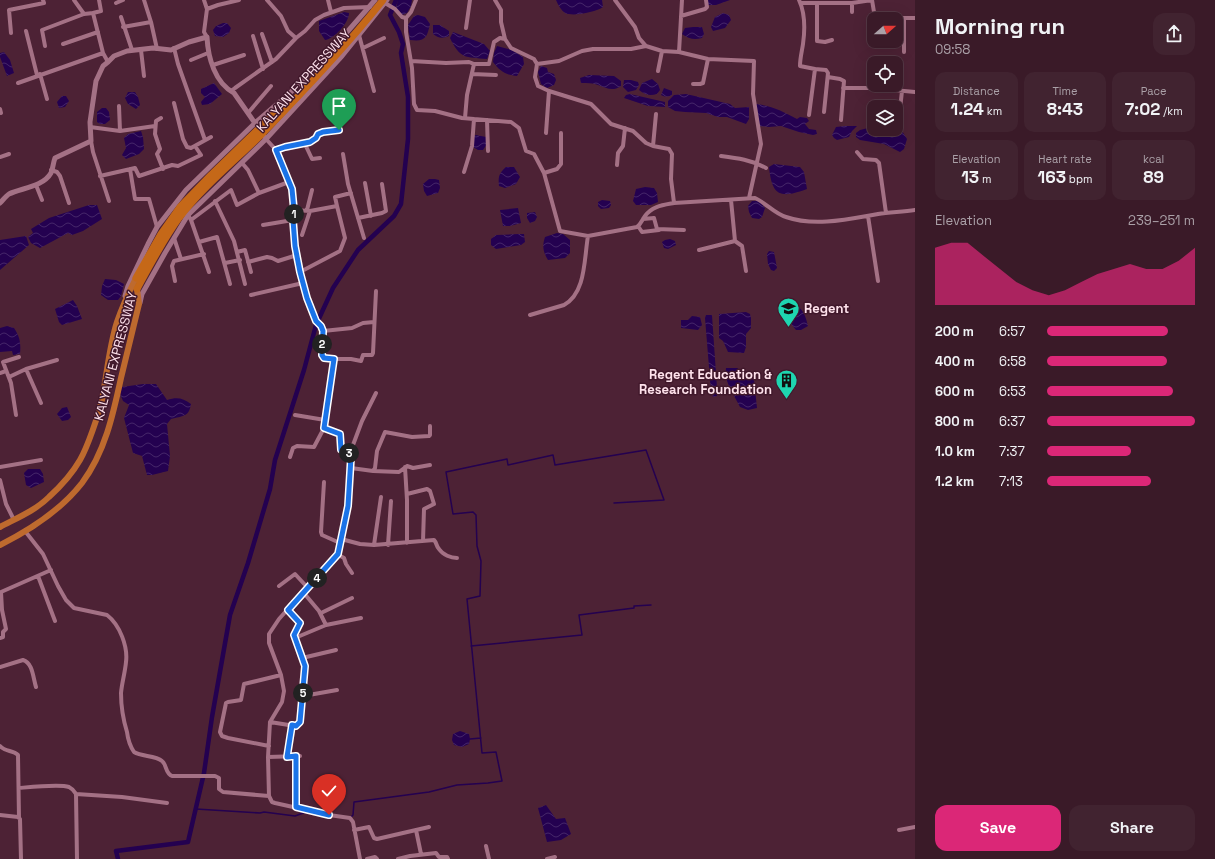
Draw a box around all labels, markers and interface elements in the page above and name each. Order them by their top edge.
north arrow [867,12,903,48]
map controls [867,12,903,136]
text: Morning run [935,12,1065,40]
button: share [1153,13,1195,55]
street label: KALYANI EXPRESSWAY [253,25,354,135]
text: 09:58 [935,41,970,58]
button: locate [867,56,903,92]
text: Distance [953,84,1000,98]
text: Time [1052,84,1078,98]
text: Pace [1141,84,1167,98]
pin [322,89,356,130]
icon: arrive [328,95,350,117]
text: 1.24 [951,98,984,120]
text: 8:43 [1047,98,1083,120]
text: 7:02 [1125,98,1160,120]
button: layers [867,100,903,136]
text: km [984,104,1002,118]
text: /km [1160,104,1183,118]
text: Elevation [952,152,1000,166]
text: Heart rate [1038,152,1092,166]
text: kcal [1143,152,1164,166]
text: 13 [961,166,979,188]
text: 163 [1037,166,1066,188]
text: 89 [1143,166,1164,188]
text: m [979,172,991,186]
text: bpm [1066,172,1092,186]
pin: 1 [284,204,304,224]
text: 1 [292,207,296,221]
text: Elevation [935,212,992,229]
text: 239–251 m [1128,212,1195,229]
street label: KALYANI EXPRESSWAY [90,290,141,423]
school or university icon: Regent [776,295,802,328]
place label: Regent [804,300,849,317]
text: 200 m [935,323,974,340]
text: 6:57 [999,323,1025,340]
pin: 2 [312,334,332,354]
text: 2 [319,337,325,351]
text: 400 m [935,353,975,370]
text: 6:58 [999,353,1026,370]
place label: Regent Education & Research Foundation [639,366,772,398]
building icon: Regent Education & Research Foundation [774,368,800,401]
text: 600 m [935,383,974,400]
text: 6:53 [999,383,1026,400]
text: 800 m [935,413,974,430]
text: 6:37 [999,413,1025,430]
pin: 3 [339,443,359,463]
text: 1.0 km [935,443,975,460]
text: 7:37 [999,443,1025,460]
text: 3 [346,446,352,460]
text: 1.2 km [935,473,974,490]
text: 7:13 [999,473,1023,490]
pin: 4 [307,568,327,588]
text: 4 [314,571,321,585]
pin: 5 [293,683,313,703]
text: 5 [300,686,306,700]
pin [312,774,346,815]
icon: check [318,780,340,802]
button: Save [935,805,1061,851]
button: Share [1069,805,1195,851]

